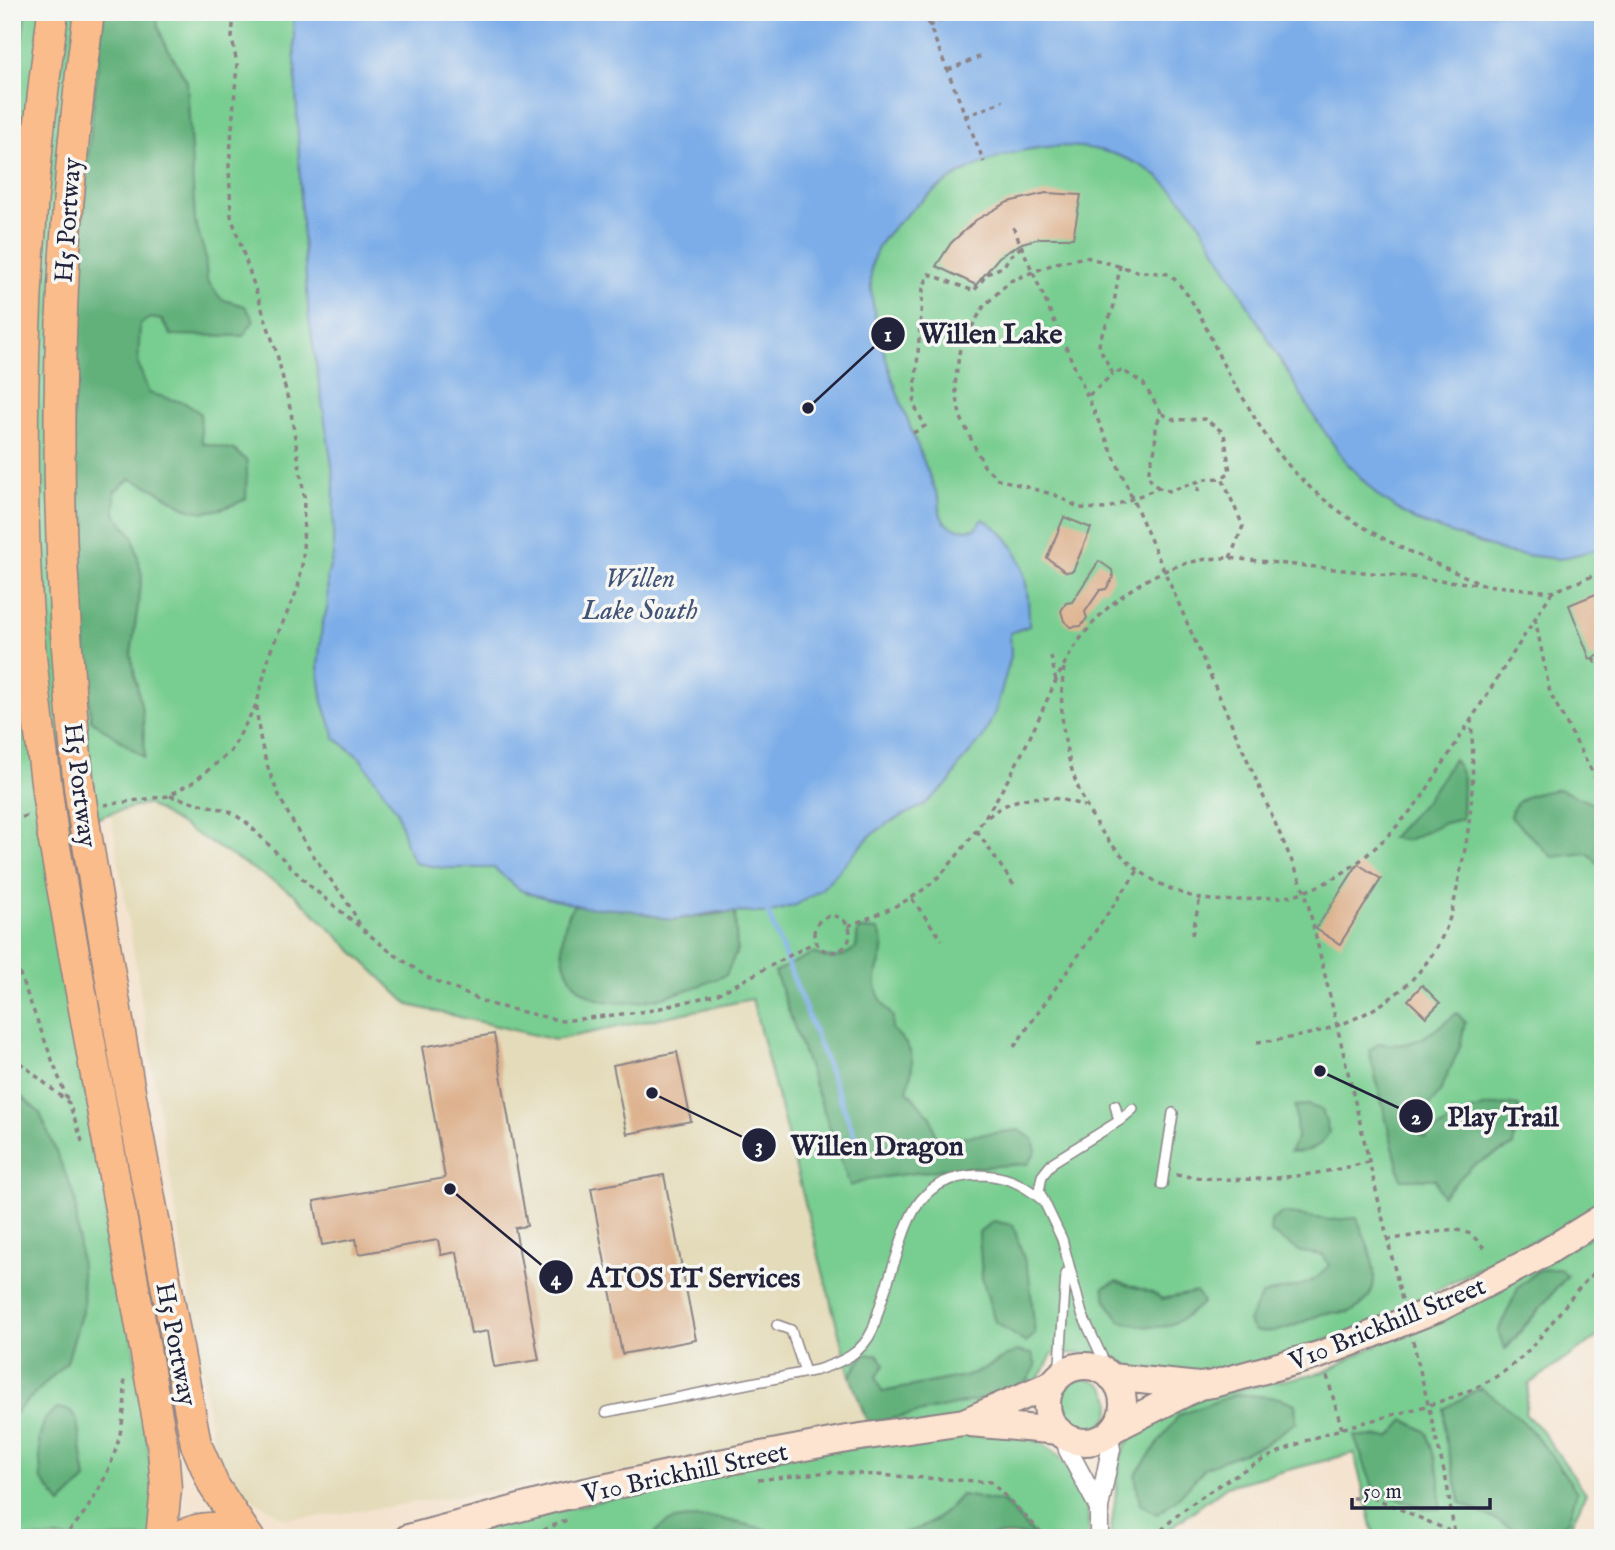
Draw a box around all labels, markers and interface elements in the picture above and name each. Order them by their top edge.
street label: H5 Portway [48,156,89,284]
callout: Willen Lake [871,309,1077,358]
text: Willen Lake [919,318,1063,353]
text: 1 [884,322,892,349]
water label: Willen Lake South [581,562,698,629]
street label: H5 Portway [56,721,104,850]
callout: Play Trail [1398,1092,1573,1141]
text: Play Trail [1447,1101,1560,1136]
text: 2 [1411,1105,1421,1132]
callout: Willen Dragon [741,1120,977,1169]
text: Willen Dragon [789,1130,964,1165]
text: 3 [755,1133,763,1160]
callout: ATOS IT Services [539,1253,815,1302]
text: ATOS IT Services [587,1262,801,1297]
text: 4 [551,1266,562,1293]
street label: V10 Brickhill Street [1284,1270,1491,1379]
street label: H5 Portway [147,1280,204,1409]
street label: V10 Brickhill Street [579,1436,791,1512]
scale bar [1352,1466,1491,1510]
text: 50 m [1363,1479,1402,1506]

